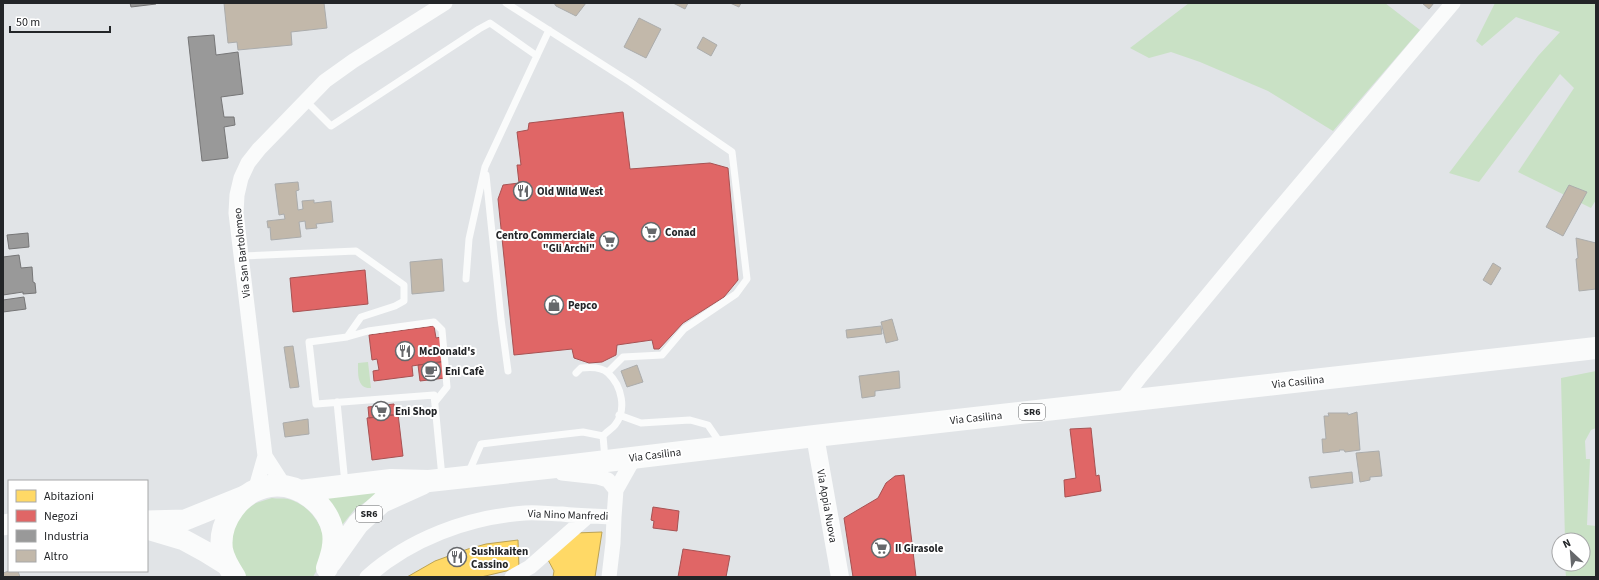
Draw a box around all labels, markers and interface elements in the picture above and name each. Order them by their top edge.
scale bar [10,8,110,34]
text: 50 m [16,14,40,31]
restaurant icon: Old Wild West [512,180,534,202]
place label: Old Wild West [537,184,604,199]
street label: Via San Bartolomeo [230,207,254,299]
supermarket icon: Conad [640,221,662,243]
place label: Conad [665,225,696,240]
place label: Centro Commerciale "Gli Archi" [496,228,595,256]
supermarket icon: Centro Commerciale "Gli Archi" [598,230,620,252]
shop icon: Pepco [543,294,565,316]
place label: Pepco [568,298,597,313]
restaurant icon: McDonald's [394,340,416,362]
place label: McDonald's [419,344,475,359]
cafe icon: Eni Cafè [420,360,442,382]
place label: Eni Cafè [445,364,484,379]
street label: Via Casilina [1271,372,1325,392]
supermarket icon: Eni Shop [370,400,392,422]
place label: Eni Shop [395,404,437,419]
road number: SR6 [1019,404,1045,420]
street label: Via Casilina [949,408,1003,428]
street label: Via Casilina [628,444,682,466]
street label: Via Appia Nuova [813,468,841,544]
legend [8,480,148,572]
text: Abitazioni [44,488,94,505]
road number: SR6 [356,506,382,522]
street label: Via Nino Manfredi [527,506,609,524]
text: Negozi [44,508,78,525]
text: Industria [44,528,89,545]
north arrow [1551,532,1591,572]
text: N [1560,535,1573,552]
supermarket icon: Il Girasole [870,537,892,559]
place label: Il Girasole [895,541,944,556]
place label: Sushikaiten Cassino [471,544,528,572]
restaurant icon: Sushikaiten Cassino [446,546,468,568]
text: Altro [44,548,68,565]

